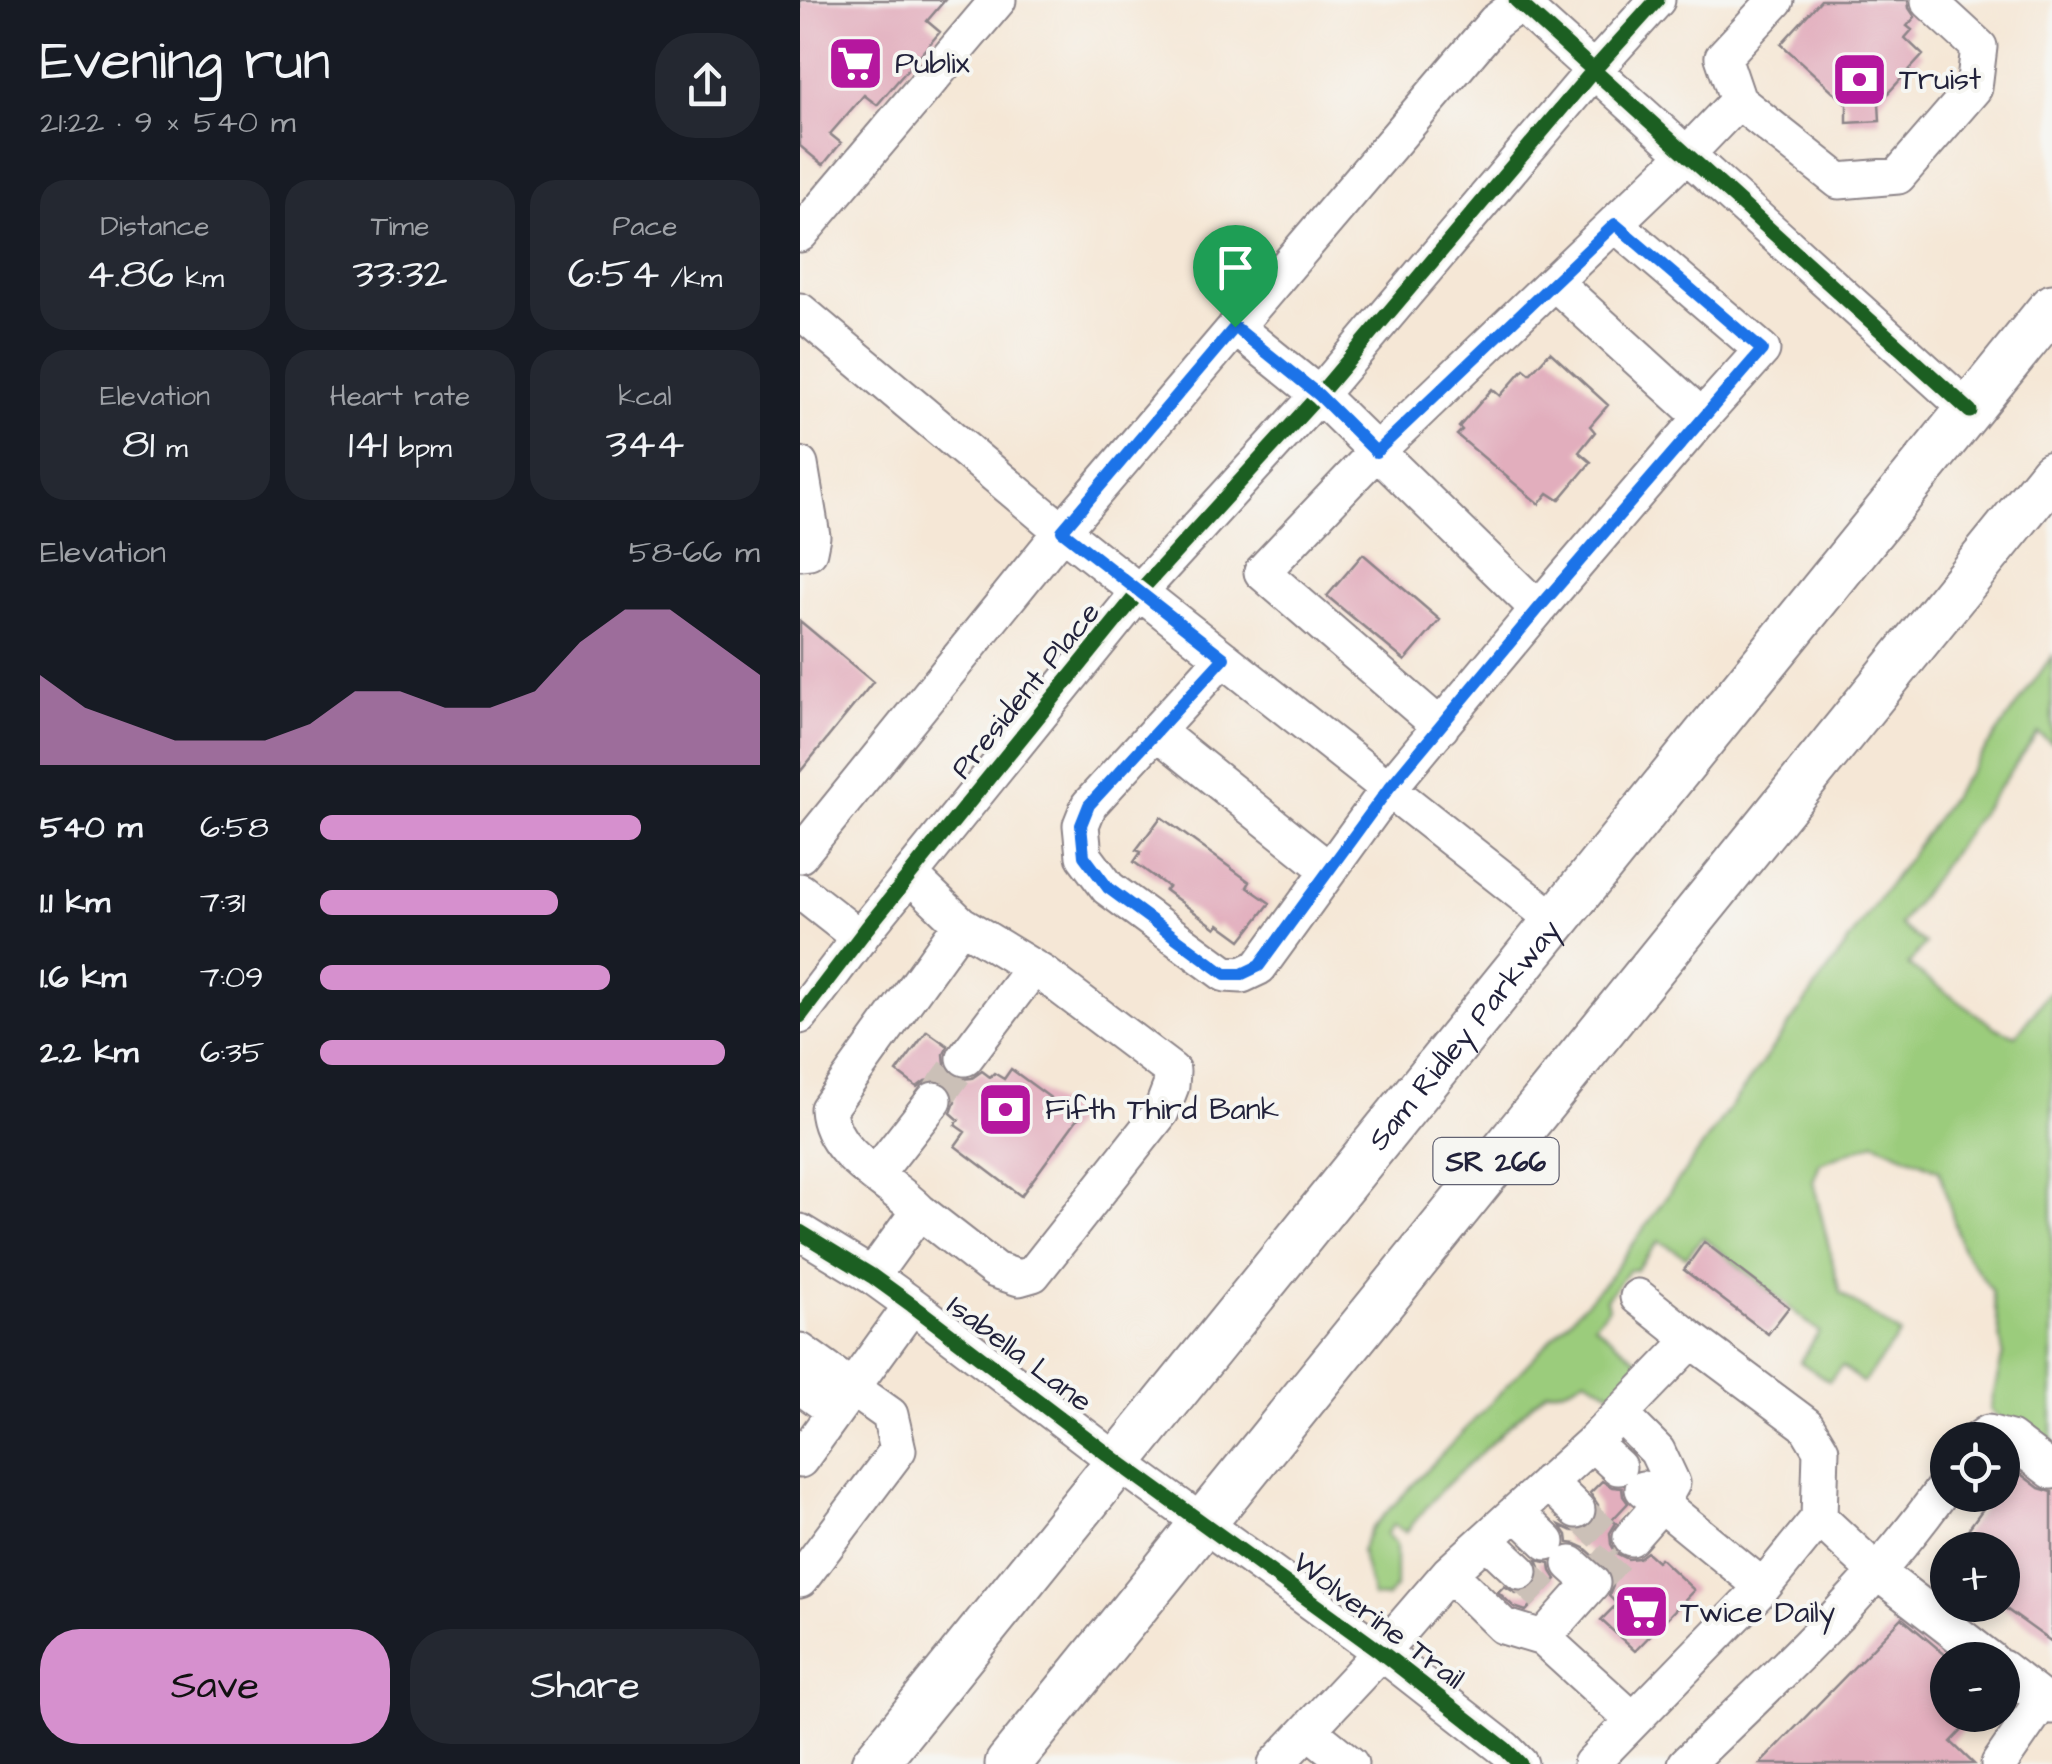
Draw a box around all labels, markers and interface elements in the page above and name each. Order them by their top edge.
text: Evening run [40,24,330,100]
button: share [655,33,760,138]
supermarket icon: Publix [826,33,886,93]
place label: Publix [895,43,970,85]
bank icon: Truist [1830,49,1890,109]
place label: Truist [1899,59,1981,101]
text: 21:22 · 9 × 540 m [40,100,296,145]
text: Distance [101,207,209,246]
text: Time [371,207,429,246]
text: Pace [613,207,677,246]
pin [1193,225,1278,328]
icon: arrive [1208,240,1263,295]
text: 4.86 [86,246,174,304]
text: 33:32 [352,246,448,304]
text: 6:54 [568,246,659,304]
text: km [174,259,224,298]
text: /km [659,259,722,298]
text: Elevation [100,377,210,416]
text: Heart rate [330,377,470,416]
text: kcal [618,377,672,416]
text: 81 [122,416,155,474]
text: 141 [348,416,388,474]
text: 344 [606,416,684,474]
text: m [155,429,188,468]
text: bpm [388,429,452,468]
text: Elevation [40,530,166,575]
text: 58–66 m [629,530,760,575]
street label: President Place [941,593,1110,788]
text: 540 m [40,805,142,850]
text: 6:58 [200,805,269,850]
text: 1.1 km [40,880,110,925]
text: 7:31 [200,880,245,925]
street label: Sam Ridley Parkway [1358,911,1572,1160]
text: 1.6 km [40,955,126,1000]
text: 7:09 [200,955,263,1000]
text: 2.2 km [40,1030,139,1075]
text: 6:35 [200,1030,264,1075]
bank icon: Fifth Third Bank [976,1079,1036,1139]
place label: Fifth Third Bank [1045,1089,1279,1131]
road number: SR 266 [1434,1138,1558,1184]
street label: Isabella Lane [938,1285,1101,1422]
map controls [1930,1422,2020,1732]
button: locate [1930,1422,2020,1512]
button: + [1930,1532,2020,1622]
street label: Wolverine Trail [1284,1542,1473,1699]
supermarket icon: Twice Daily [1611,1582,1671,1642]
place label: Twice Daily [1680,1592,1835,1635]
button: Save [40,1629,390,1744]
button: Share [410,1629,760,1744]
button: − [1930,1642,2020,1732]

